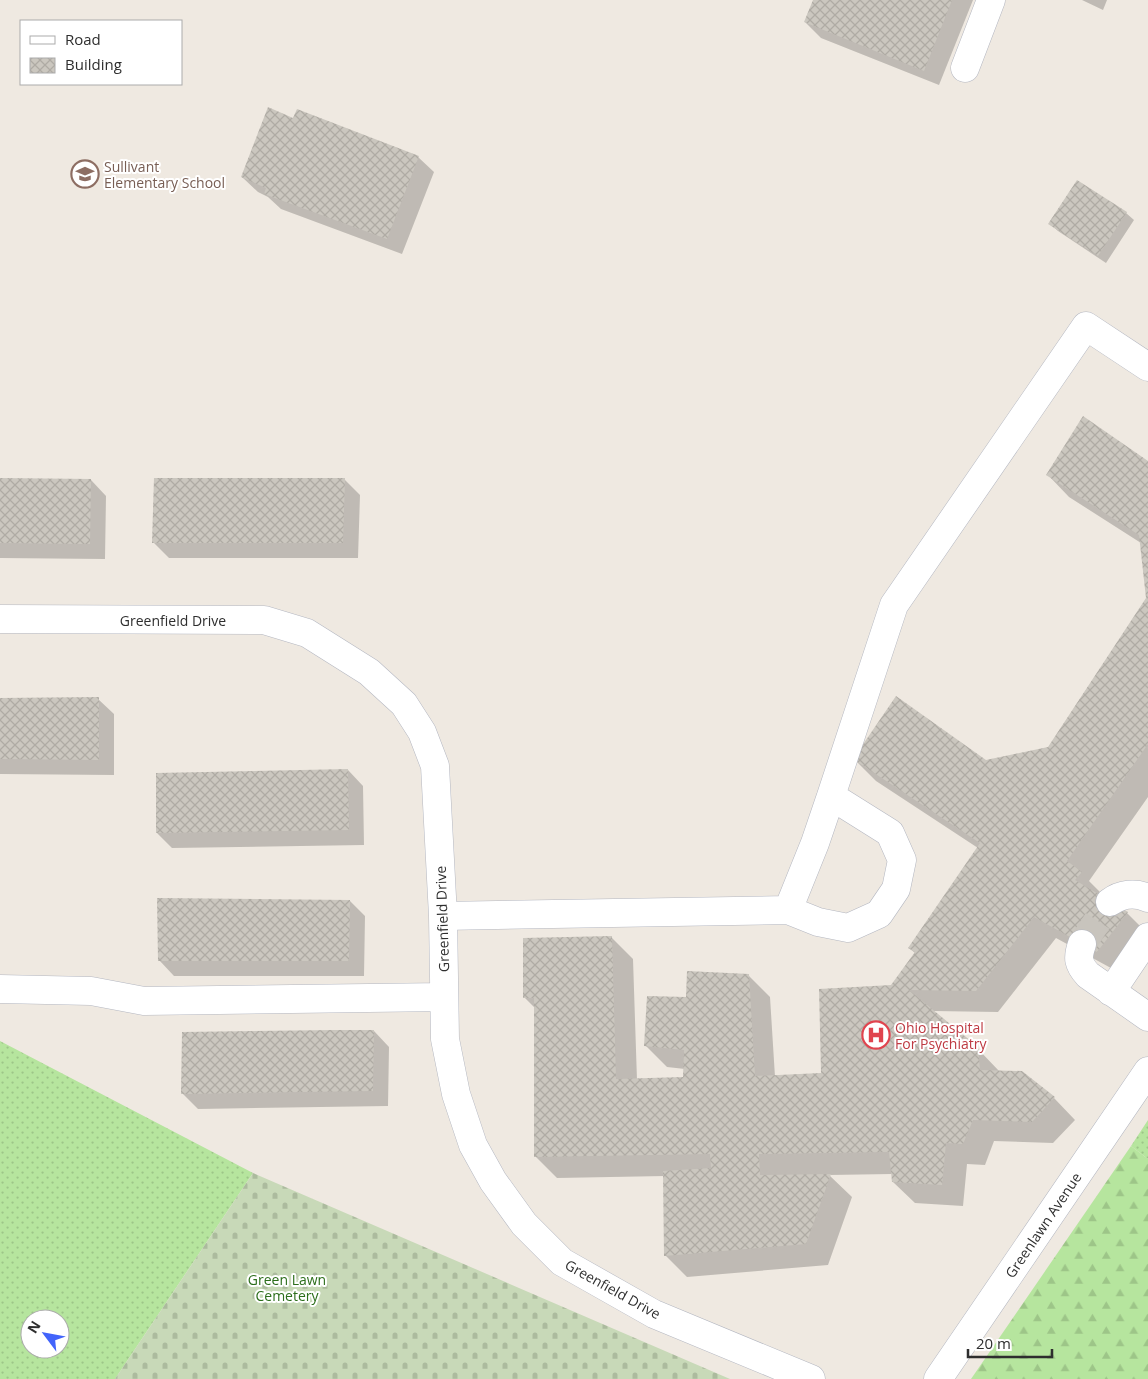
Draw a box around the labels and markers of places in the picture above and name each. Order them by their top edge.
place label: Sullivant Elementary School [104,157,225,192]
school or university icon: Sullivant Elementary School [70,159,100,189]
place label: Ohio Hospital For Psychiatry [895,1018,987,1053]
hospital icon: Ohio Hospital For Psychiatry [861,1020,891,1050]

